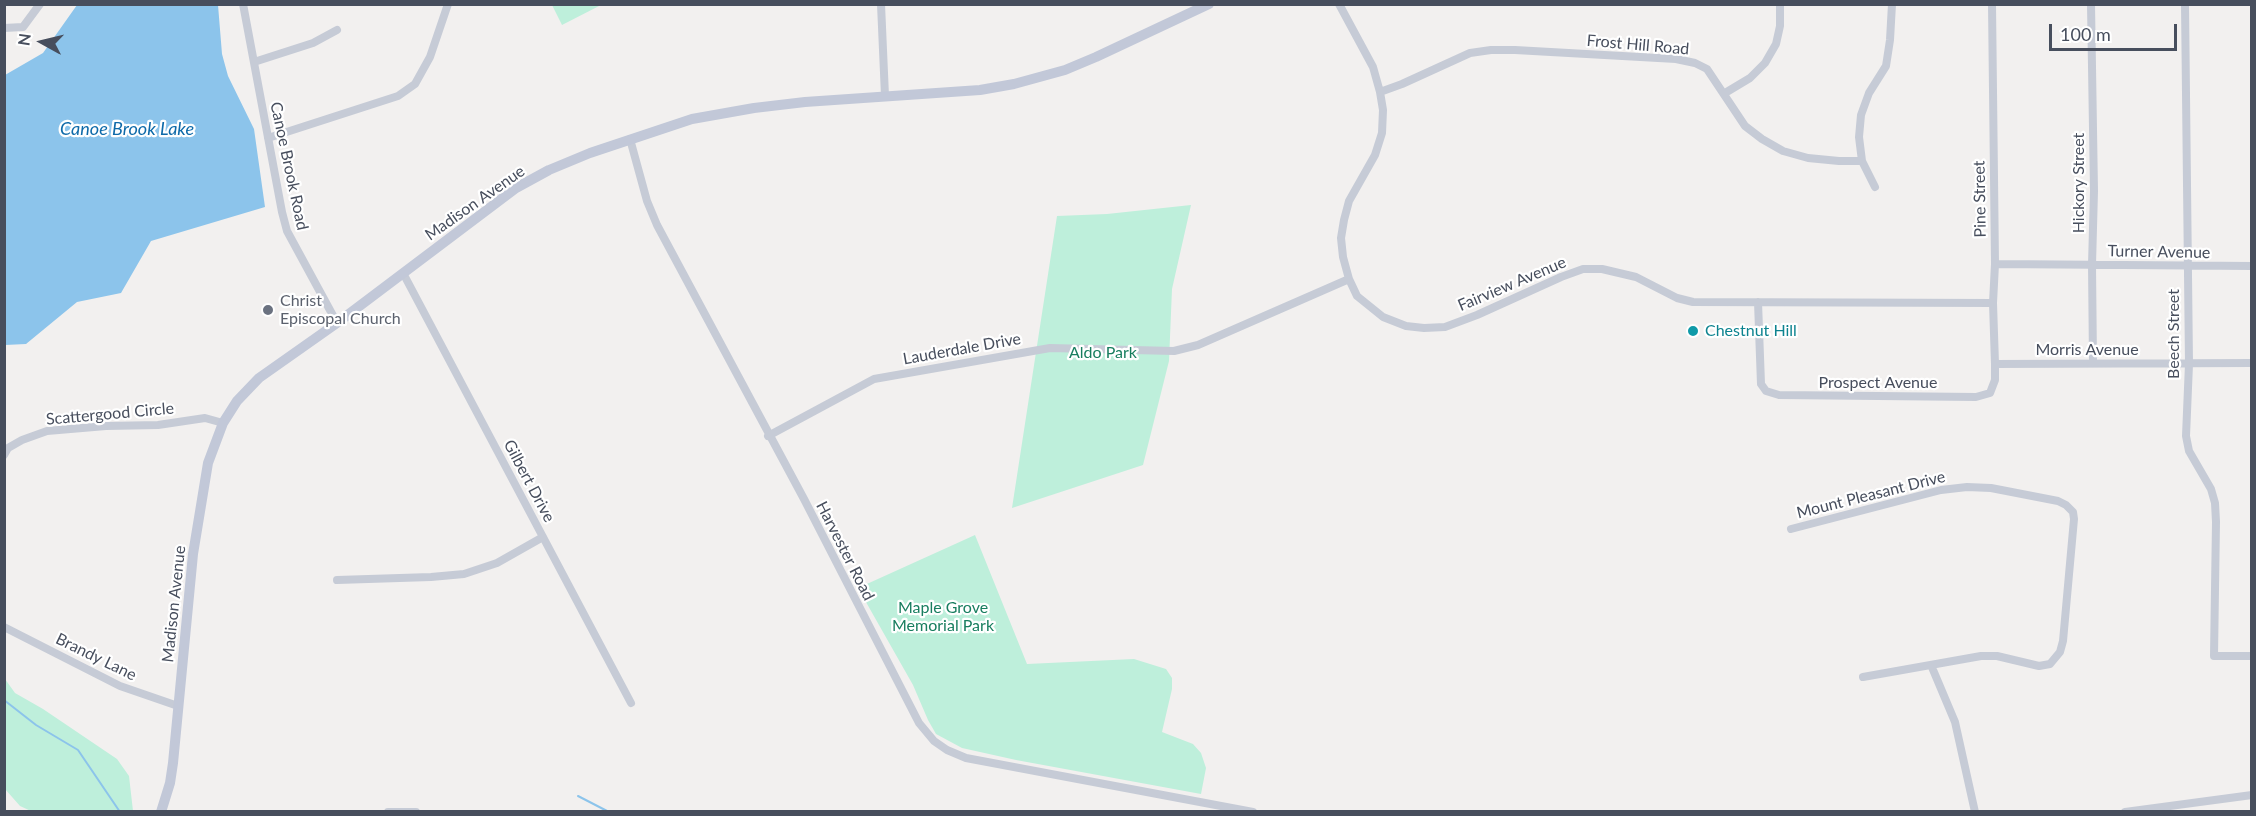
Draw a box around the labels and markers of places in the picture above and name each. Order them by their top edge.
place label: Christ Episcopal Church [280,291,401,329]
marker: Christ Episcopal Church [261,303,275,317]
place label: Chestnut Hill [1705,321,1797,341]
marker: Chestnut Hill [1686,324,1700,338]

